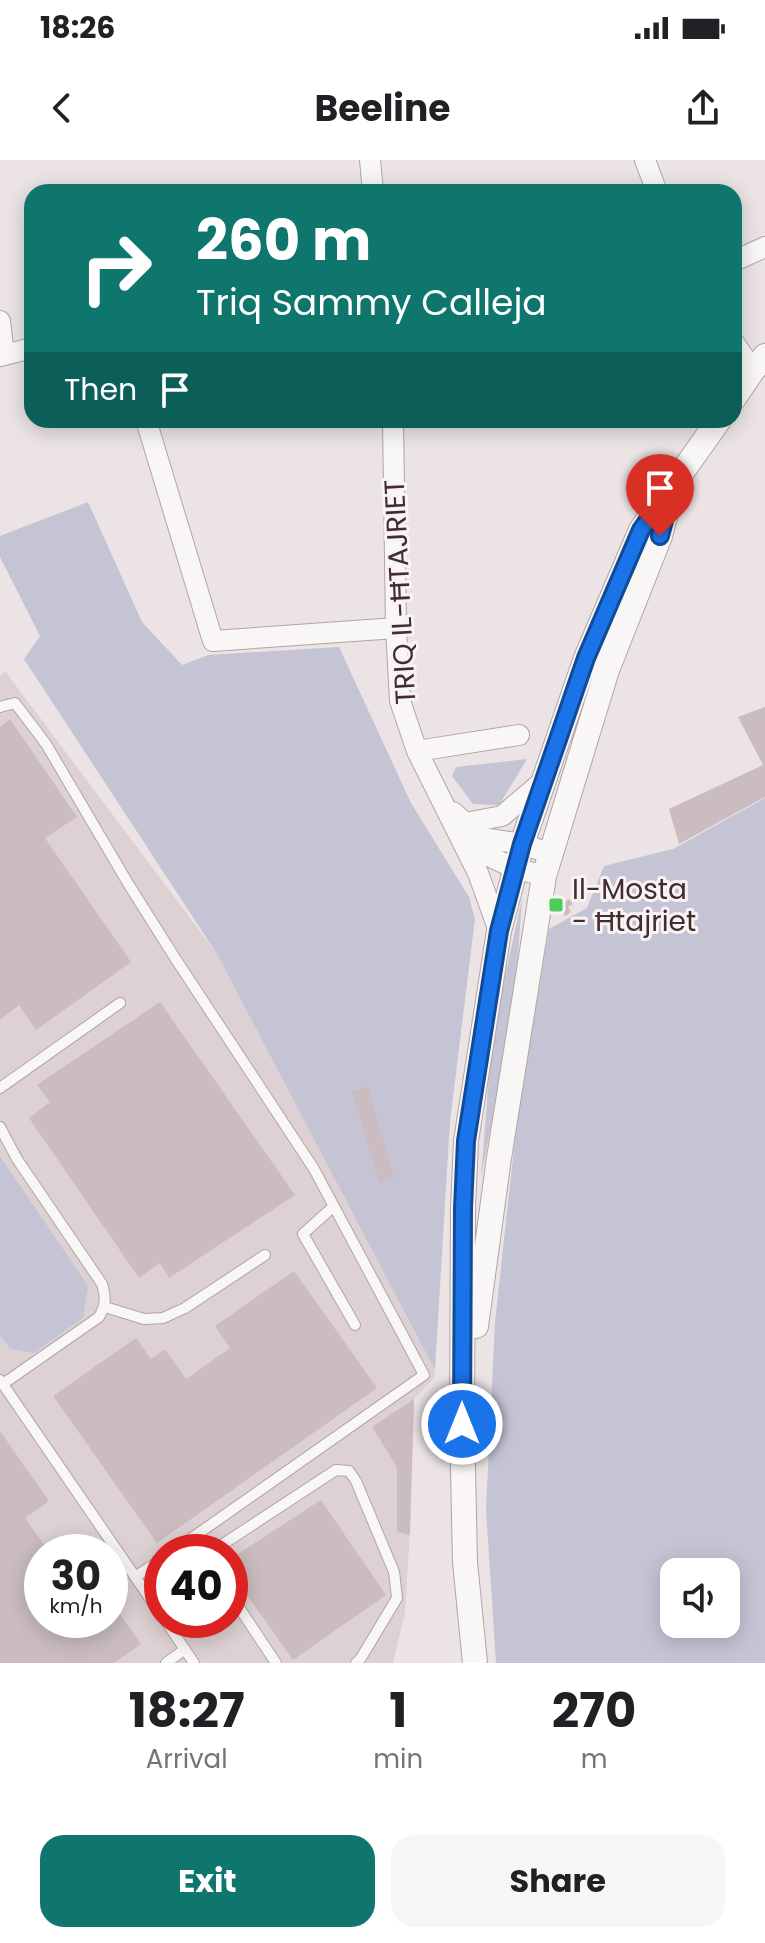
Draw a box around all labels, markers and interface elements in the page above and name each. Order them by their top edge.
text: 18:26 [40,6,115,49]
text: Beeline [315,83,450,134]
icon: back [40,86,84,130]
icon: share [681,86,725,130]
text: 260 m [196,201,371,280]
icon: right [64,216,168,320]
text: Triq Sammy Calleja [196,277,547,328]
text: Then [64,368,137,411]
icon: arrive [153,368,197,412]
pin [626,454,694,536]
icon: arrive [638,466,682,510]
street label: TRIQ IL-ĦTAJRIET [375,478,425,706]
place label: Il-Mosta - Ħtajriet [572,870,696,941]
marker: Il-Mosta - Ħtajriet [547,896,565,914]
position arrow [420,1382,504,1466]
speed limit sign: 40 [144,1534,248,1638]
text: 30 [51,1548,101,1604]
map controls [660,1558,740,1638]
button: sound [660,1558,740,1638]
text: km/h [49,1592,103,1620]
text: 18:27 [129,1677,245,1744]
text: 1 [389,1677,407,1744]
text: 270 [552,1677,636,1744]
text: Arrival [146,1741,228,1777]
text: min [373,1741,423,1777]
text: m [581,1741,607,1777]
button: Exit [40,1835,375,1927]
button: Share [391,1835,725,1927]

